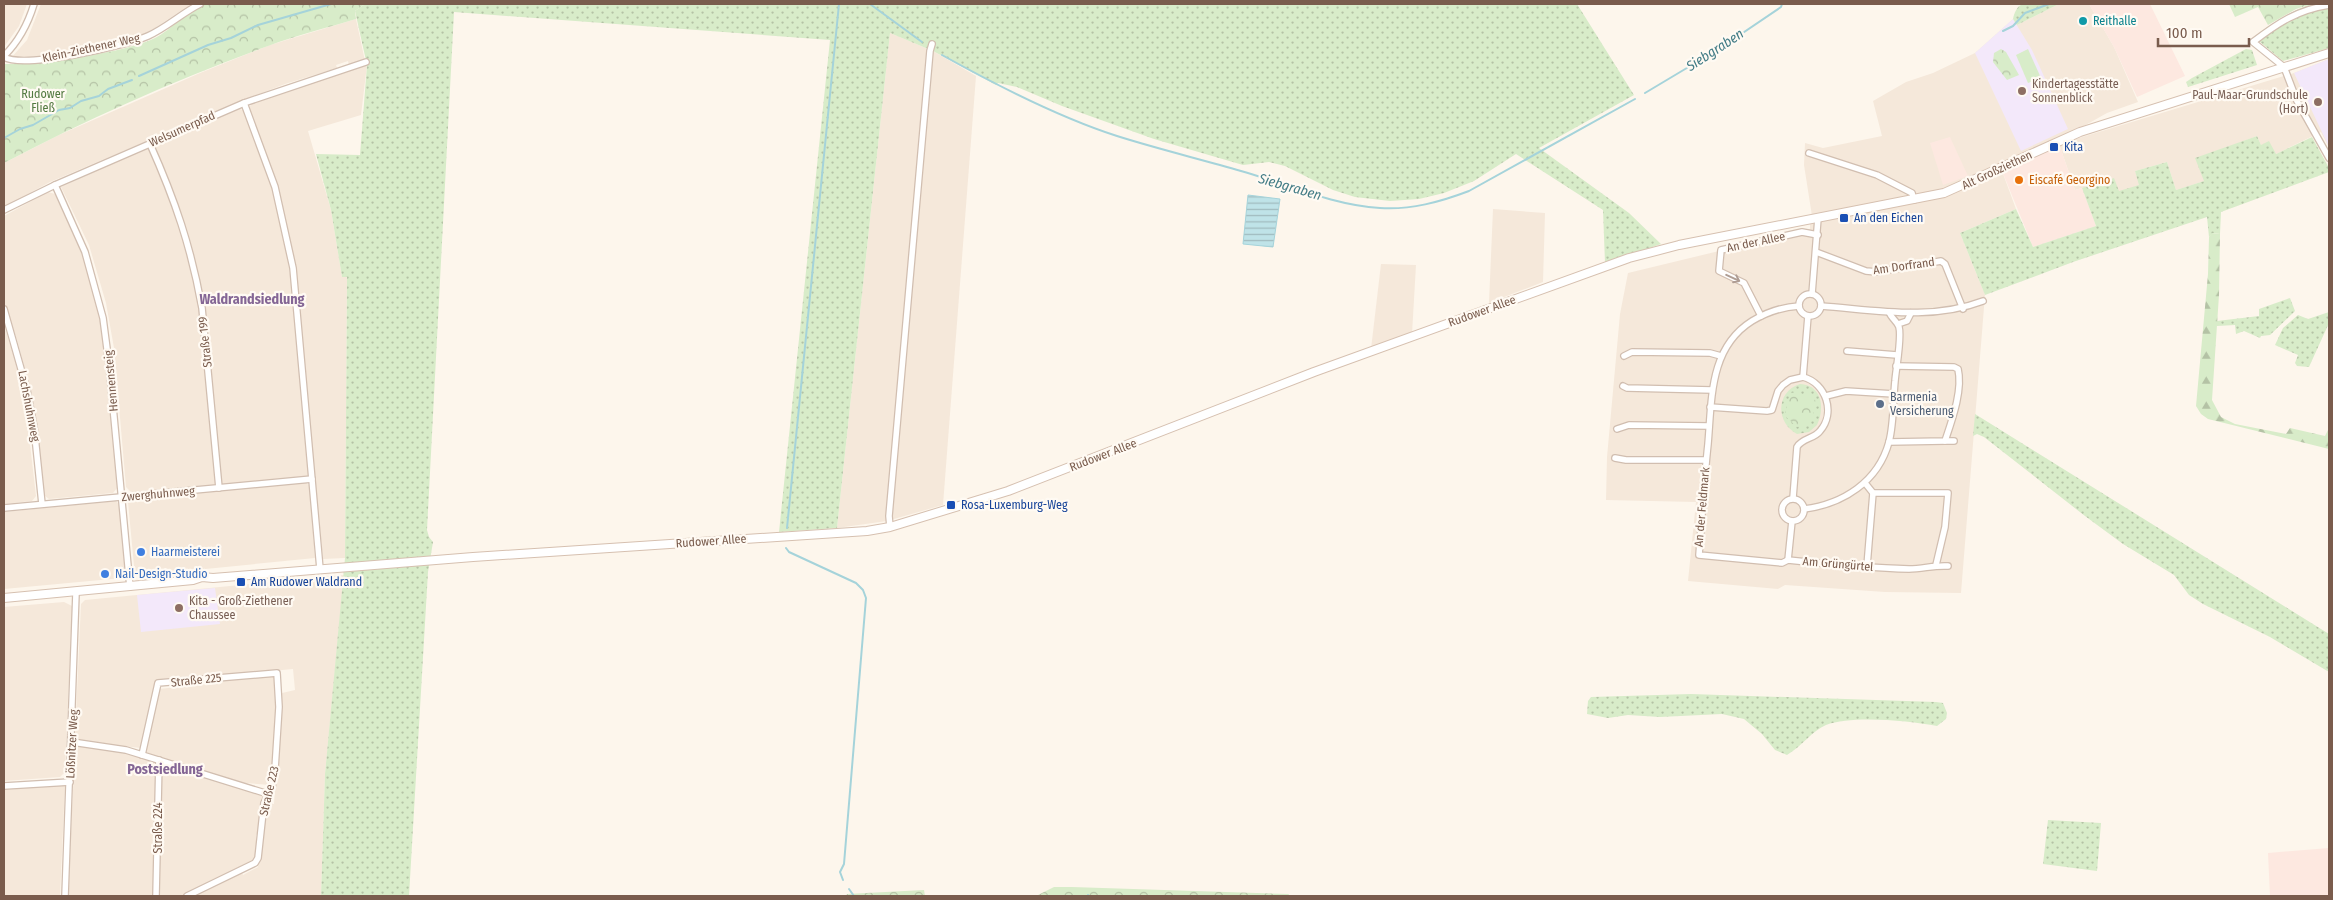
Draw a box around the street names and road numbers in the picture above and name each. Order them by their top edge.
street label: Klein-Ziethener Weg [41,31,141,65]
street label: Welsumerpfad [147,108,217,150]
street label: Alt Großziethen [1960,148,2034,192]
street label: An der Allee [1726,229,1787,255]
street label: Am Dorfrand [1872,255,1936,277]
street label: Rudower Allee [1446,292,1518,330]
street label: Straße 199 [195,316,215,368]
street label: Hennensteig [101,349,121,412]
street label: Lachshuhnweg [15,369,43,443]
street label: Rudower Allee [1067,436,1139,474]
street label: An der Feldmark [1692,466,1712,547]
street label: Zwerghuhnweg [121,484,196,504]
street label: Rudower Allee [675,532,747,550]
street label: Am Grüngürtel [1802,554,1874,574]
street label: Straße 225 [170,670,222,690]
street label: Lößnitzer Weg [63,709,81,779]
street label: Straße 223 [256,765,282,817]
street label: Straße 224 [151,802,165,853]

